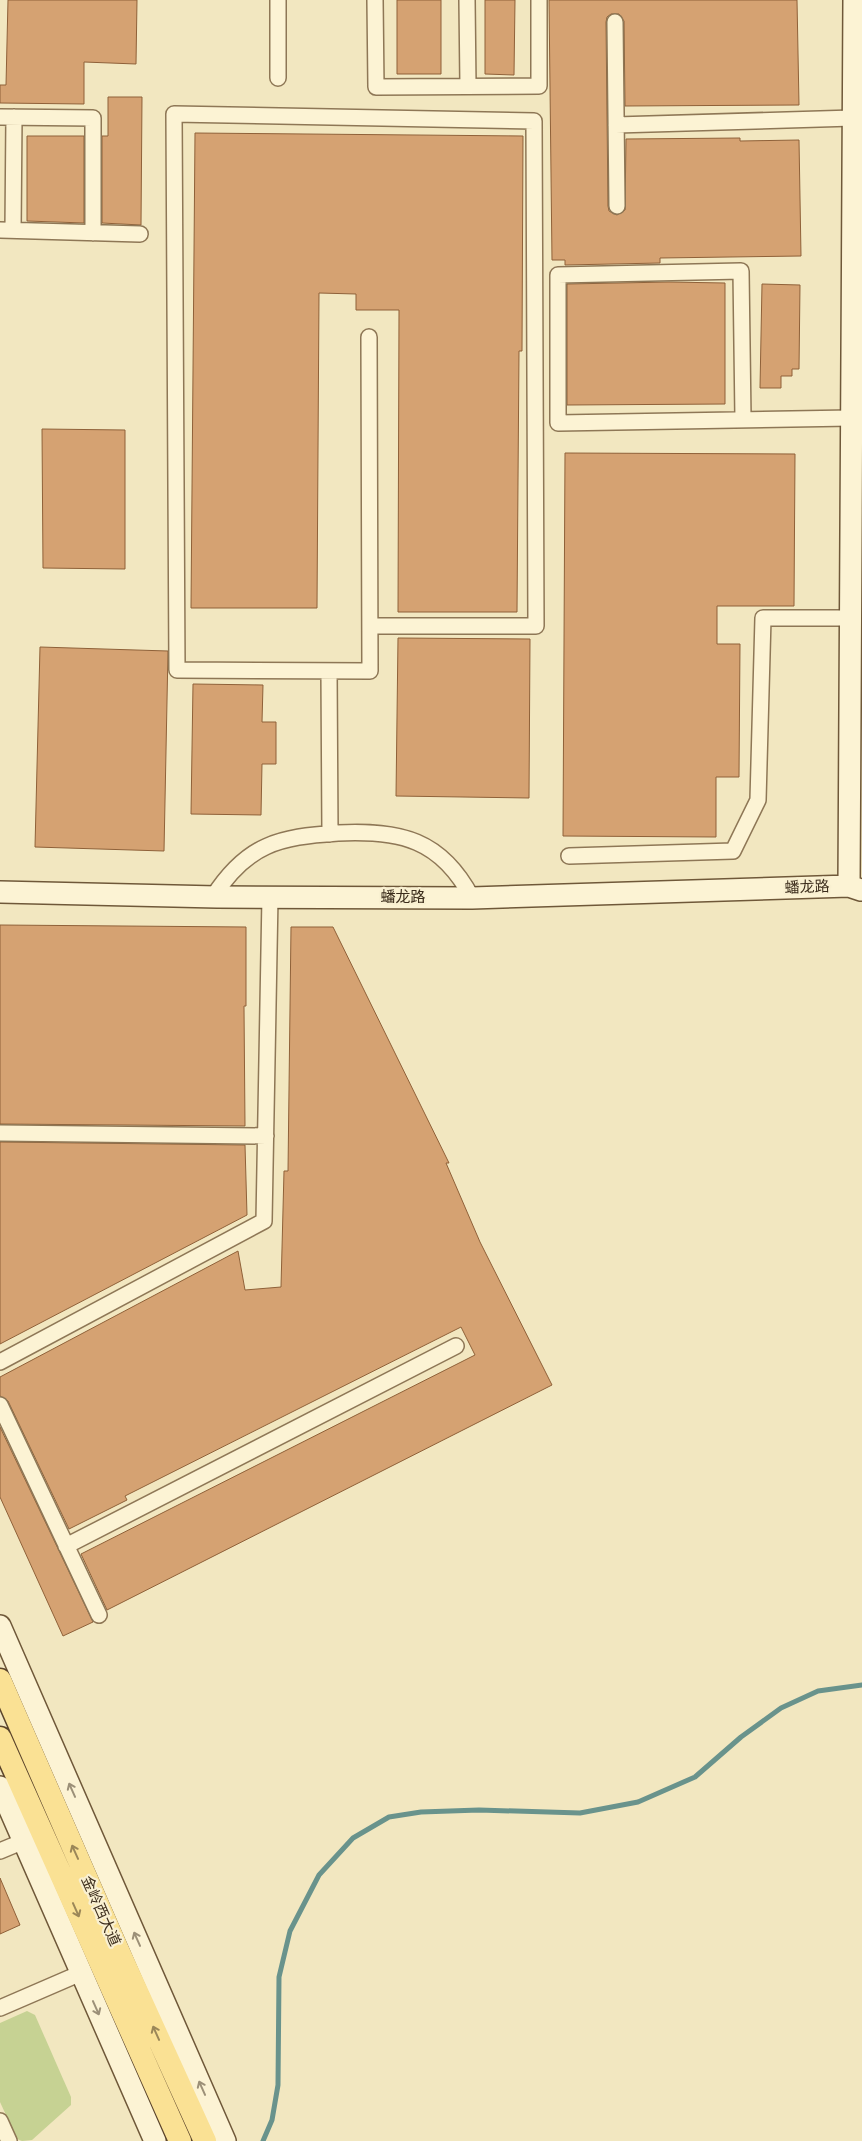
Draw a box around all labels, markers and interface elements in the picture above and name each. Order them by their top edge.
street label: 蟠龙路 [784,877,830,897]
street label: 蟠龙路 [380,888,426,906]
one-way arrow [67,1783,77,1798]
one-way arrow [70,1845,80,1860]
street label: 金岭西大道 [78,1873,124,1949]
one-way arrow [72,1902,82,1917]
one-way arrow [132,1932,142,1947]
one-way arrow [92,2000,102,2015]
one-way arrow [150,2026,160,2041]
one-way arrow [197,2081,207,2096]

